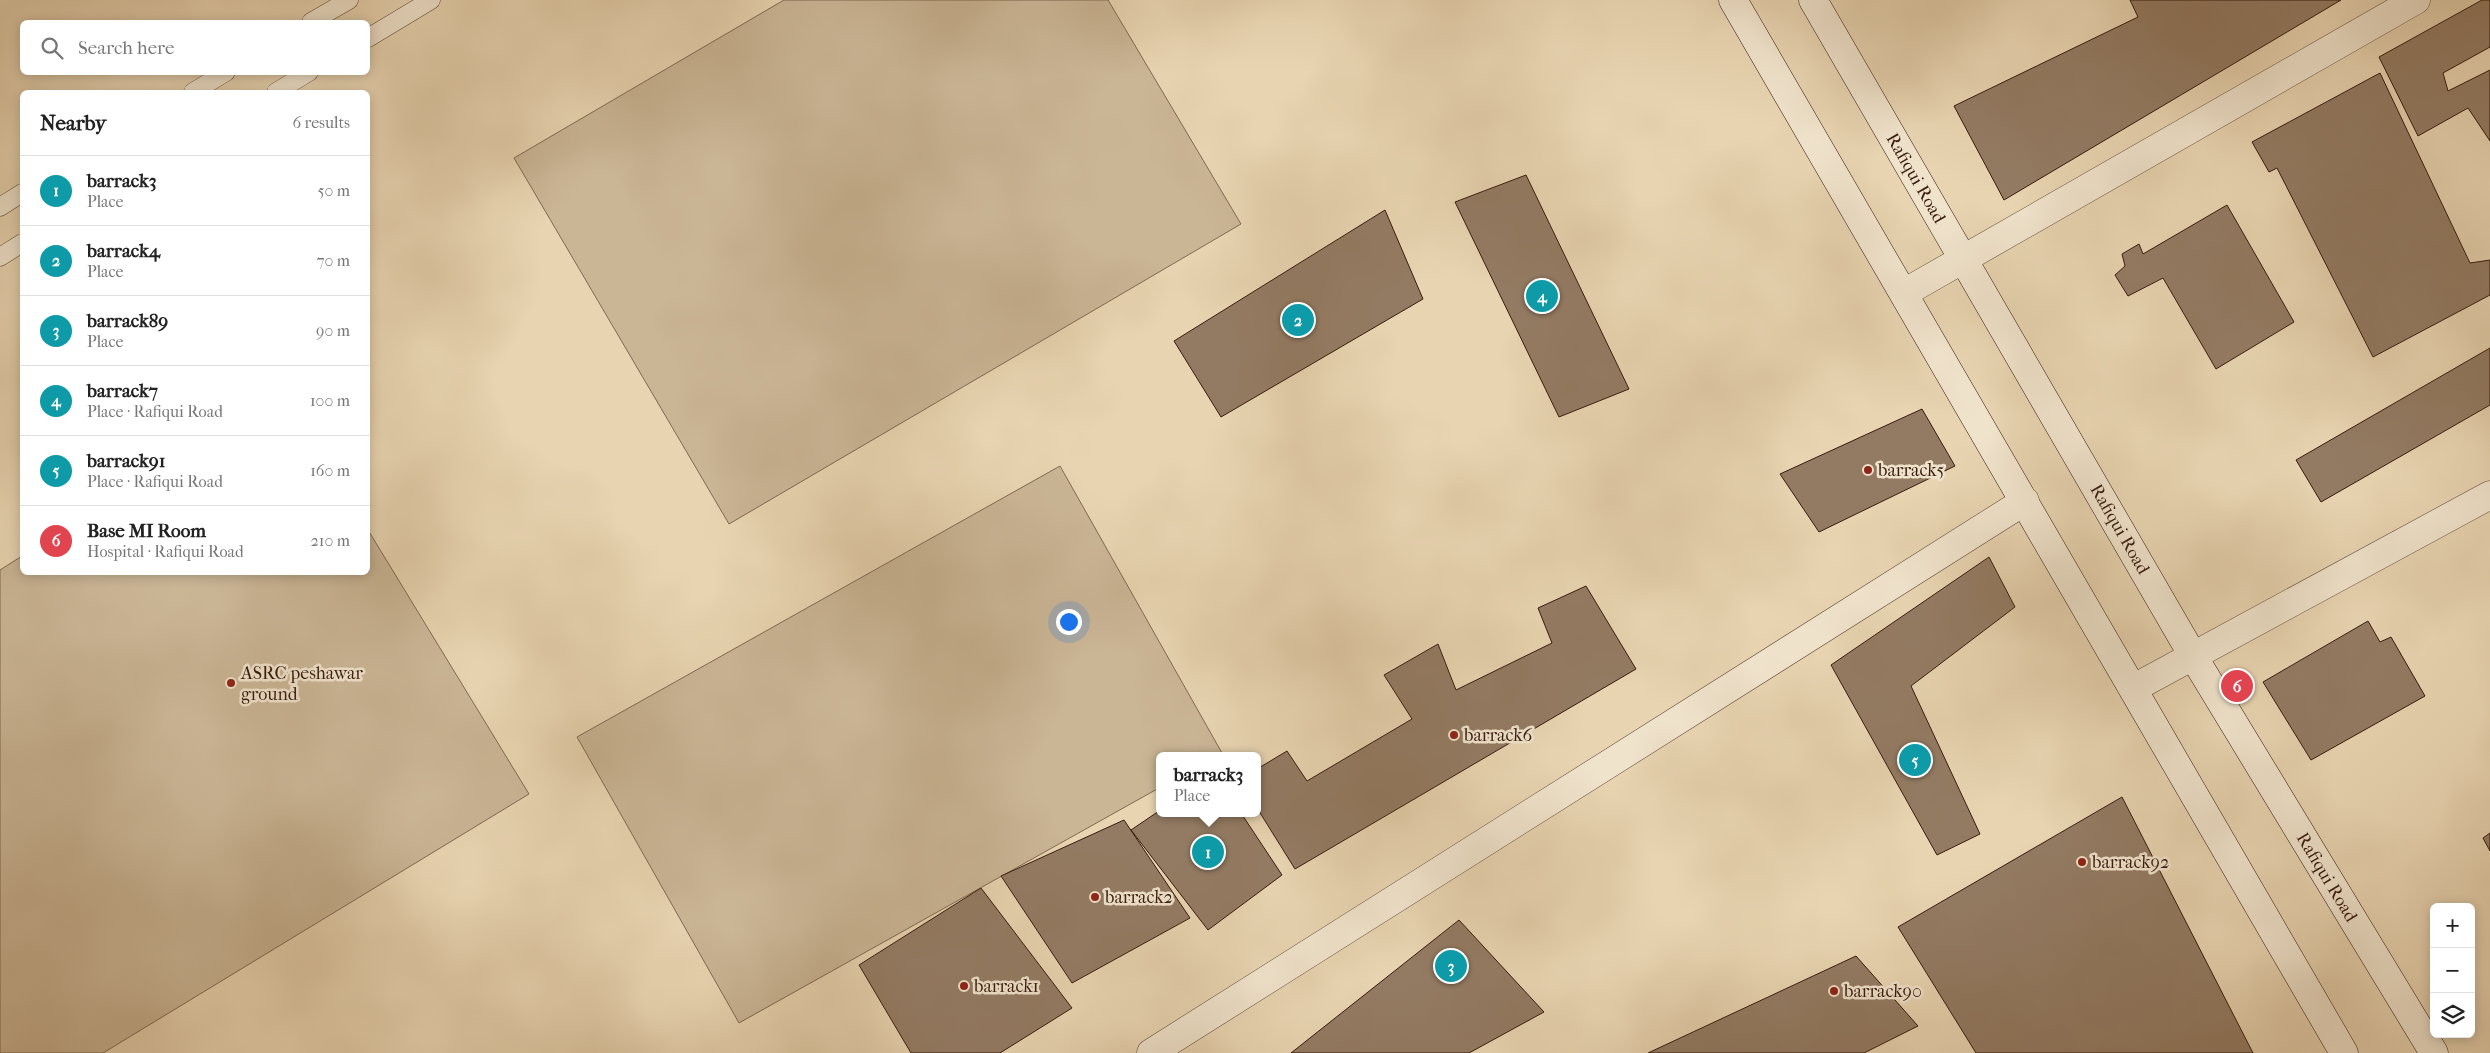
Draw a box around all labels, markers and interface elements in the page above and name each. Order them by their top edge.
search box [20,20,370,75]
icon: search [38,34,66,62]
text: Search here [78,37,174,59]
text: Nearby [40,111,106,135]
text: 6 results [292,113,350,132]
street label: Rafiqui Road [1881,129,1950,227]
text: barrack3 [87,170,157,192]
text: 1 [53,181,59,200]
text: 50 m [318,181,350,200]
text: Place [87,192,123,211]
text: barrack4 [87,240,160,262]
text: 2 [52,251,60,270]
text: 70 m [317,251,350,270]
text: Place [87,262,123,281]
pin: 4 [1526,277,1558,315]
pin: 2 [1282,301,1314,339]
text: barrack89 [87,310,168,332]
text: 3 [53,321,59,340]
text: 90 m [316,321,350,340]
text: Place [87,332,123,351]
text: barrack7 [87,380,158,402]
text: 4 [51,391,61,410]
text: 100 m [310,391,350,410]
text: Place · Rafiqui Road [87,402,223,421]
text: barrack91 [87,450,166,472]
place label: barrack5 [1877,460,1945,481]
text: 5 [53,461,59,480]
text: 160 m [310,461,350,480]
marker: barrack5 [1862,464,1874,476]
text: Place · Rafiqui Road [87,472,223,491]
street label: Rafiqui Road [2085,480,2154,578]
text: Base MI Room [87,520,206,542]
text: 6 [52,531,60,550]
text: 210 m [311,531,350,550]
text: Hospital · Rafiqui Road [87,542,244,561]
your location [1056,609,1082,635]
place label: ASRC peshawar ground [240,663,363,705]
pin: 6 [2221,667,2253,705]
marker: ASRC peshawar ground [225,677,237,689]
place label: barrack6 [1463,725,1533,746]
marker: barrack6 [1448,729,1460,741]
pin: 5 [1899,741,1931,779]
popup [1156,752,1261,817]
text: barrack3 [1174,764,1243,786]
text: Place [1174,786,1210,805]
street label: Rafiqui Road [2292,829,2362,926]
pin: 1 [1192,833,1224,871]
place label: barrack92 [2091,852,2169,873]
marker: barrack92 [2076,856,2088,868]
place label: barrack2 [1104,887,1173,908]
marker: barrack2 [1089,891,1101,903]
map controls [2430,903,2475,1038]
button: + [2430,903,2475,948]
pin: 3 [1435,947,1467,985]
button: − [2430,948,2475,993]
place label: barrack1 [973,976,1039,997]
marker: barrack1 [958,980,970,992]
place label: barrack90 [1843,981,1922,1002]
marker: barrack90 [1828,985,1840,997]
button: layers [2430,993,2475,1038]

